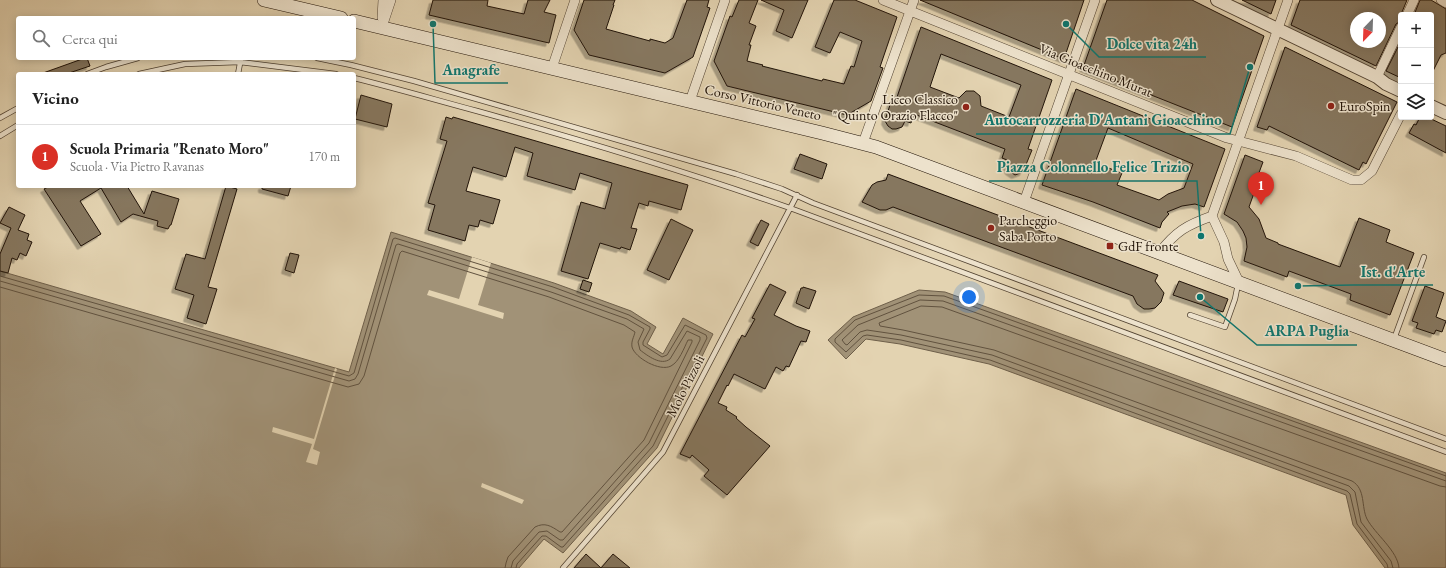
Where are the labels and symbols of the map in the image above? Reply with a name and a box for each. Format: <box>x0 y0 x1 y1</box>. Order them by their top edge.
north arrow <box>1350 12 1386 48</box>
callout: Dolce vita 24h <box>1099 30 1206 57</box>
text: Dolce vita 24h <box>1107 34 1198 53</box>
street label: Via Gioacchino Murat <box>1037 39 1156 101</box>
callout: Anagrafe <box>435 56 508 83</box>
text: Anagrafe <box>441 60 500 79</box>
street label: Corso Vittorio Veneto <box>703 80 823 124</box>
place label: Liceo Classico "Quinto Orazio Flacco" <box>833 90 958 124</box>
place label: EuroSpin <box>1339 97 1391 115</box>
marker: EuroSpin <box>1326 101 1336 111</box>
marker: Liceo Classico "Quinto Orazio Flacco" <box>961 102 971 112</box>
callout: Autocarrozzeria D'Antani Gioacchino <box>976 107 1230 134</box>
text: Autocarrozzeria D'Antani Gioacchino <box>983 110 1222 129</box>
callout: Piazza Colonnello Felice Trizio <box>989 154 1197 181</box>
text: Piazza Colonnello Felice Trizio <box>997 157 1190 176</box>
pin: 1 <box>1248 172 1274 205</box>
place label: Parcheggio Saba Porto <box>999 211 1057 245</box>
marker: Parcheggio Saba Porto <box>986 223 996 233</box>
place label: GdF fronte <box>1118 237 1179 255</box>
marker: GdF fronte <box>1105 241 1115 251</box>
callout: Ist. d'Arte <box>1353 258 1433 285</box>
text: Ist. d'Arte <box>1361 262 1425 281</box>
your location <box>959 287 979 307</box>
callout: ARPA Puglia <box>1257 318 1357 345</box>
text: ARPA Puglia <box>1264 321 1350 340</box>
street label: Molo Pizzoli <box>662 351 709 420</box>

